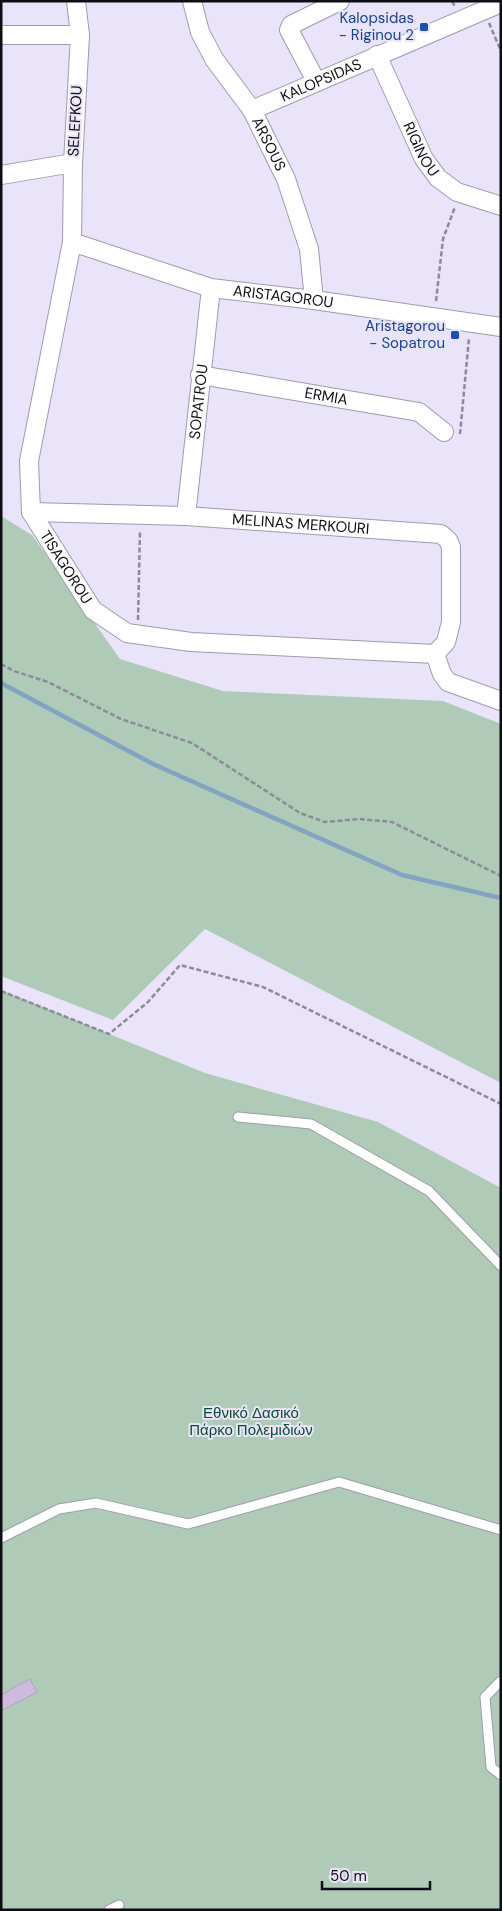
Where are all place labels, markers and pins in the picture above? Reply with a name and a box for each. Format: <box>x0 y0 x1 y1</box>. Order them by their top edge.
place label: Kalopsidas - Riginou 2 <box>339 8 414 45</box>
marker: Kalopsidas - Riginou 2 <box>418 21 430 33</box>
place label: Aristagorou - Sopatrou <box>365 316 445 353</box>
marker: Aristagorou - Sopatrou <box>449 329 461 341</box>

